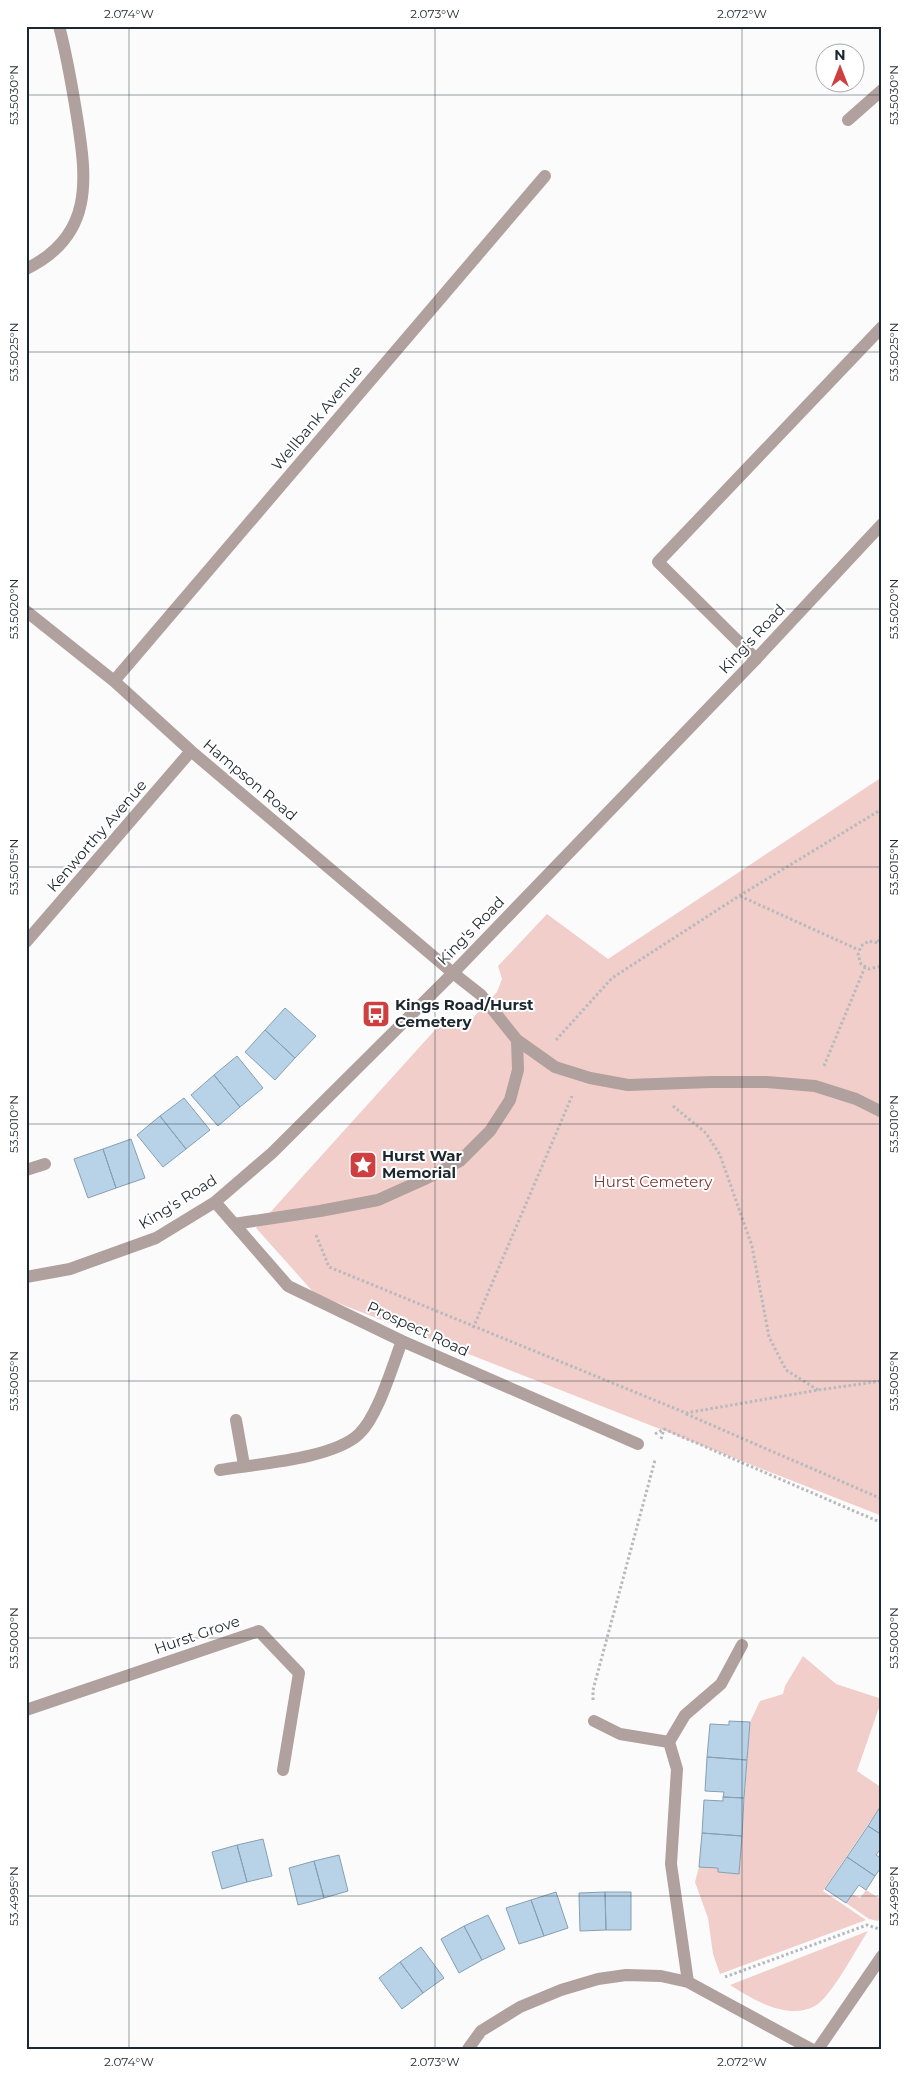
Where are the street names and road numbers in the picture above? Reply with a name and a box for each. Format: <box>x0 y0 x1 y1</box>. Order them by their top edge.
street label: Wellbank Avenue <box>267 361 366 474</box>
street label: King's Road <box>714 600 789 678</box>
street label: Hampson Road <box>199 735 301 825</box>
street label: Kenworthy Avenue <box>43 776 151 896</box>
street label: King's Road <box>433 892 508 969</box>
street label: King's Road <box>135 1170 220 1233</box>
street label: Prospect Road <box>364 1297 472 1360</box>
street label: Hurst Grove <box>152 1611 242 1658</box>

